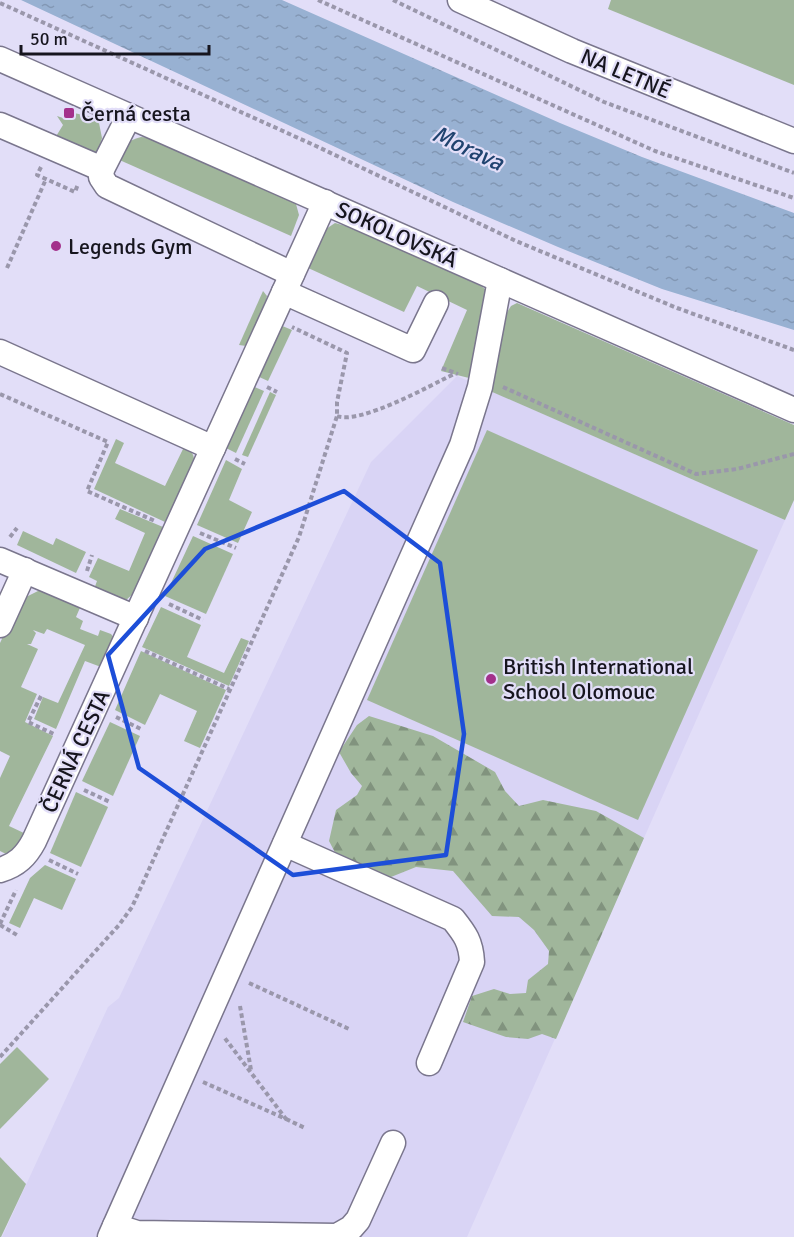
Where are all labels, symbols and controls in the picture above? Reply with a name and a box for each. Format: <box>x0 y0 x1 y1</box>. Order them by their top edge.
scale bar <box>21 18 208 56</box>
text: 50 m <box>30 28 68 50</box>
street label: NA LETNÉ <box>577 42 675 104</box>
place label: Černá cesta <box>81 100 191 127</box>
marker: Černá cesta <box>62 106 76 120</box>
water label: Morava <box>428 118 509 178</box>
street label: SOKOLOVSKÁ <box>332 196 462 274</box>
place label: Legends Gym <box>68 233 193 260</box>
marker: Legends Gym <box>49 239 63 253</box>
place label: British International School Olomouc <box>503 653 693 705</box>
marker: British International School Olomouc <box>484 672 498 686</box>
street label: ČERNÁ CESTA <box>35 685 116 817</box>

